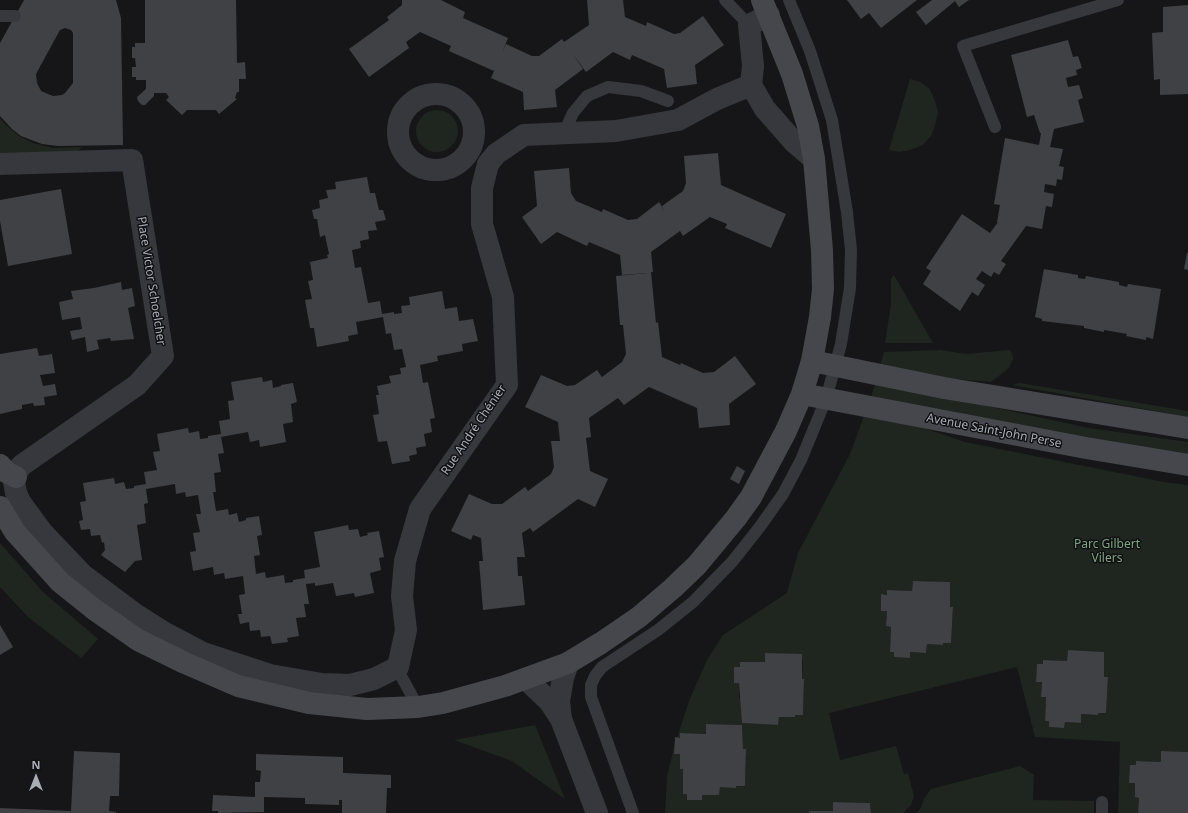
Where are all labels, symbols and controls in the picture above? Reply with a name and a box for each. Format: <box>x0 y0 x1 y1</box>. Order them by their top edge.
street label: Place Victor Schoelcher <box>134 216 168 346</box>
street label: Rue André Chénier <box>438 382 510 478</box>
street label: Avenue Saint-John Perse <box>925 411 1063 451</box>
park label: Parc Gilbert Vilers <box>1074 538 1140 566</box>
north arrow <box>16 757 56 797</box>
text: N <box>32 757 40 772</box>

